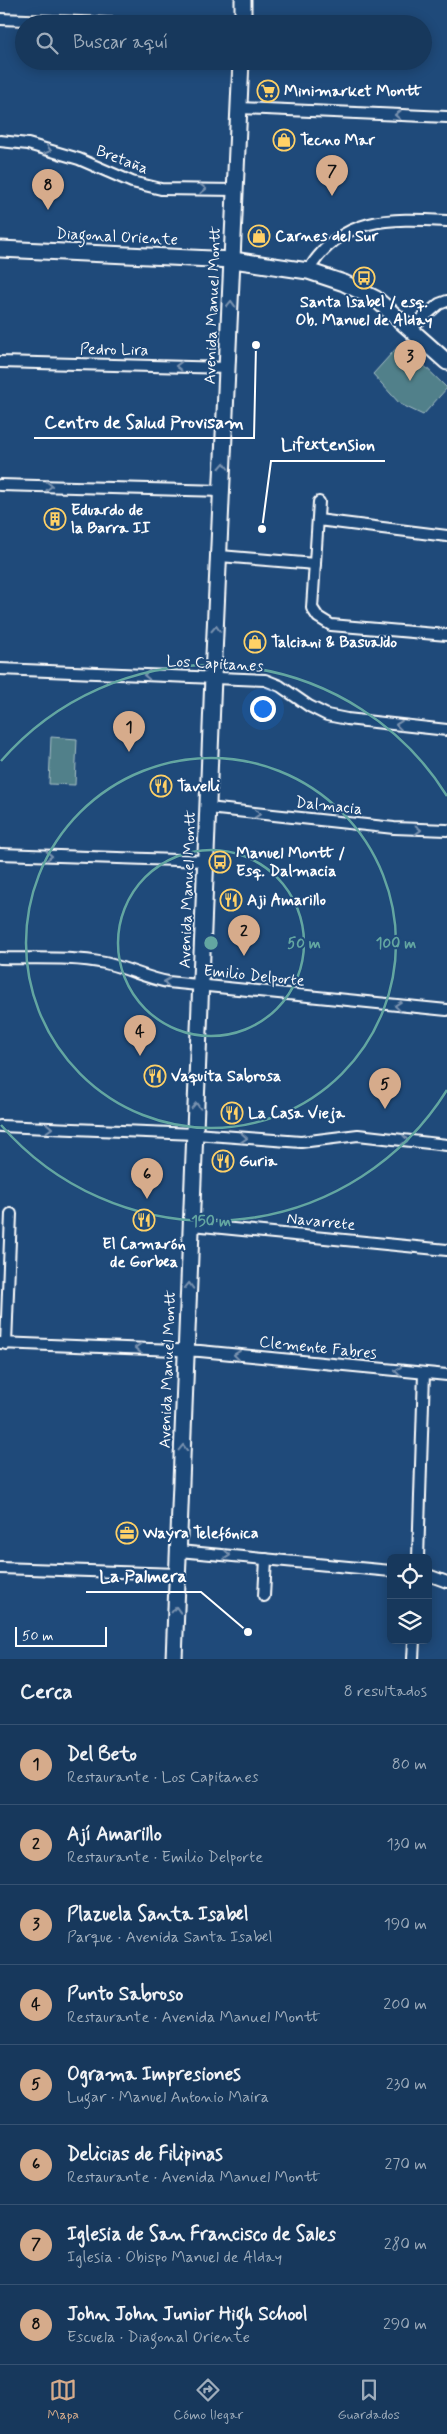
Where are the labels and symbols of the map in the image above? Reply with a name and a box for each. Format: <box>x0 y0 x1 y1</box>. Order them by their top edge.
supermarket icon: Minimarket Montt <box>256 79 280 103</box>
place label: Minimarket Montt <box>284 81 423 102</box>
one-way arrow <box>394 109 402 120</box>
shop icon: Tecno Mar <box>272 128 296 152</box>
place label: Tecno Mar <box>300 130 375 151</box>
street label: Bretaña <box>93 140 151 180</box>
one-way arrow <box>43 144 51 154</box>
pin: 7 <box>316 155 348 196</box>
pin: 8 <box>32 169 64 210</box>
one-way arrow <box>200 184 208 194</box>
street label: Diagonal Oriente <box>55 223 179 252</box>
shop icon: Carnes del Sur <box>247 224 271 248</box>
street label: Avenida Manuel Montt <box>200 225 226 385</box>
place label: Carnes del Sur <box>275 226 379 247</box>
bus stop icon: Santa Isabel / esq. Ob. Manuel de Alday <box>352 266 376 290</box>
place label: Santa Isabel / esq. Ob. Manuel de Alday <box>296 292 432 331</box>
one-way arrow <box>226 300 236 308</box>
street label: Pedro Lira <box>80 339 149 361</box>
pin: 3 <box>394 340 426 381</box>
one-way arrow <box>175 361 183 372</box>
callout: Centro de Salud Provisam <box>34 405 254 438</box>
text: Centro de Salud Provisam <box>44 411 244 435</box>
callout: Lifextension <box>271 428 385 461</box>
text: Lifextension <box>281 433 375 457</box>
one-way arrow <box>218 462 229 470</box>
one-way arrow <box>45 481 53 491</box>
place label: Eduardo de la Barra II <box>71 500 151 539</box>
building icon: Eduardo de la Barra II <box>43 507 67 531</box>
one-way arrow <box>210 625 221 633</box>
shop icon: Talciani & Basualdo <box>243 630 267 654</box>
place label: Talciani & Basualdo <box>271 632 397 653</box>
street label: Los Capitanes <box>166 651 264 677</box>
one-way arrow <box>143 670 151 680</box>
your location <box>250 696 276 722</box>
pin: 1 <box>113 711 145 752</box>
one-way arrow <box>394 720 402 731</box>
restaurant icon: Tavelli <box>149 774 173 798</box>
place label: Tavelli <box>177 776 220 797</box>
street label: Dalmacia <box>294 792 364 820</box>
one-way arrow <box>253 808 261 819</box>
street label: Avenida Manuel Montt <box>175 809 201 969</box>
one-way arrow <box>415 824 423 835</box>
place label: Manuel Montt / Esq. Dalmacia <box>236 843 345 882</box>
one-way arrow <box>45 850 53 861</box>
bus stop icon: Manuel Montt / Esq. Dalmacia <box>208 850 232 874</box>
restaurant icon: Aji Amarillo <box>219 888 243 912</box>
place label: Aji Amarillo <box>247 890 326 911</box>
pin: 2 <box>228 915 260 956</box>
centre of rings <box>202 934 220 952</box>
text: 50 m <box>287 934 321 954</box>
text: 100 m <box>376 934 416 954</box>
street label: Emilio Delporte <box>202 960 306 992</box>
one-way arrow <box>163 977 172 987</box>
one-way arrow <box>394 1000 402 1011</box>
pin: 4 <box>124 1015 156 1056</box>
restaurant icon: Vaquita Sabrosa <box>143 1064 167 1088</box>
place label: Vaquita Sabrosa <box>171 1066 281 1087</box>
pin: 5 <box>369 1068 401 1109</box>
one-way arrow <box>191 1101 202 1109</box>
restaurant icon: La Casa Vieja <box>220 1101 244 1125</box>
place label: La Casa Vieja <box>248 1103 345 1124</box>
one-way arrow <box>45 1122 53 1133</box>
one-way arrow <box>240 1132 248 1143</box>
one-way arrow <box>402 1134 410 1145</box>
restaurant icon: Guria <box>211 1149 235 1173</box>
place label: Guria <box>239 1151 278 1172</box>
pin: 6 <box>131 1158 163 1199</box>
restaurant icon: El Camarón de Gorbea <box>132 1208 156 1232</box>
street label: Navarrete <box>286 1208 356 1236</box>
text: 150 m <box>191 1212 231 1232</box>
place label: El Camarón de Gorbea <box>102 1234 186 1273</box>
one-way arrow <box>184 1281 195 1289</box>
street label: Avenida Manuel Montt <box>155 1289 181 1449</box>
street label: Clemente Fabres <box>258 1331 378 1365</box>
one-way arrow <box>134 1343 142 1353</box>
one-way arrow <box>232 1350 240 1361</box>
one-way arrow <box>394 1365 402 1376</box>
one-way arrow <box>177 1444 188 1452</box>
office icon: Wayra Telefónica <box>115 1521 139 1545</box>
place label: Wayra Telefónica <box>142 1523 259 1544</box>
one-way arrow <box>223 1549 231 1560</box>
callout: La Palmera <box>86 1559 201 1592</box>
text: La Palmera <box>99 1565 187 1589</box>
one-way arrow <box>171 1606 182 1614</box>
scale bar <box>15 1624 108 1647</box>

